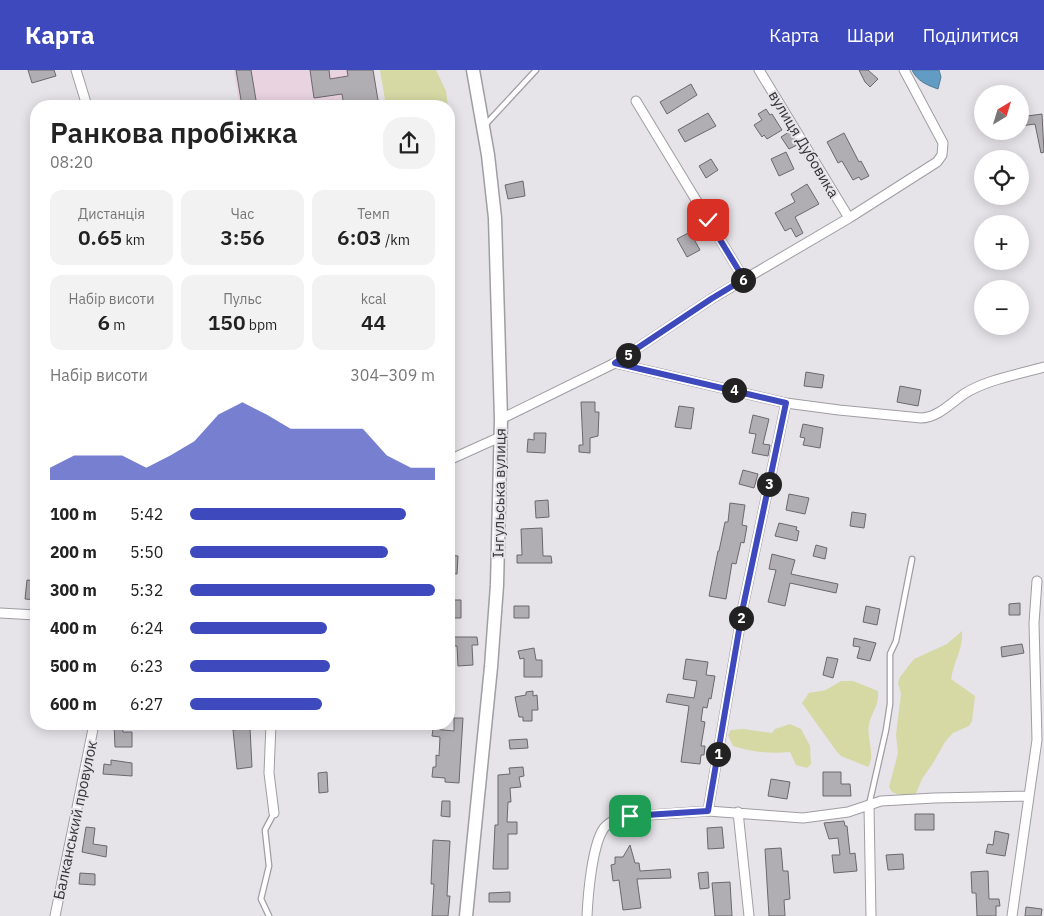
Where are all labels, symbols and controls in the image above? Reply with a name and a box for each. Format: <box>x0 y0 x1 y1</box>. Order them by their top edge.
text: Карта <box>25 19 95 51</box>
text: Карта <box>769 24 819 47</box>
text: Шари <box>847 24 895 47</box>
text: Поділитися <box>923 24 1019 47</box>
north arrow <box>974 85 1029 140</box>
map controls <box>974 85 1029 335</box>
street label: вулиця Дубовика <box>764 87 844 201</box>
text: Ранкова пробіжка <box>50 114 298 151</box>
button: share <box>383 117 435 169</box>
button: locate <box>974 150 1029 205</box>
text: 08:20 <box>50 152 93 172</box>
pin <box>687 199 729 241</box>
text: Дистанція <box>78 205 145 223</box>
text: Час <box>231 205 254 223</box>
text: Темп <box>357 205 390 223</box>
icon: check <box>694 206 722 234</box>
button: + <box>974 215 1029 270</box>
text: 0.65 <box>78 223 122 251</box>
text: 3:56 <box>220 223 265 251</box>
text: 6:03 <box>337 223 382 251</box>
text: km <box>122 231 145 249</box>
text: /km <box>382 231 410 249</box>
pin: 6 <box>730 268 756 292</box>
text: 6 <box>739 271 748 289</box>
button: − <box>974 280 1029 335</box>
text: Набір висоти <box>69 290 154 308</box>
text: Пульс <box>223 290 262 308</box>
text: kcal <box>361 290 386 308</box>
text: 6 <box>97 308 110 336</box>
text: 150 <box>208 308 246 336</box>
text: 44 <box>361 308 386 336</box>
text: m <box>110 316 126 334</box>
text: bpm <box>246 316 277 334</box>
pin: 5 <box>616 342 640 368</box>
text: 5 <box>624 346 633 364</box>
text: Набір висоти <box>50 365 148 385</box>
text: 304–309 m <box>350 365 435 385</box>
pin: 4 <box>722 378 746 402</box>
text: 4 <box>730 381 739 399</box>
street label: Інгульська вулиця <box>488 428 510 558</box>
pin: 3 <box>756 472 782 496</box>
text: 3 <box>765 475 774 493</box>
text: 100 m <box>50 504 97 524</box>
text: 5:42 <box>130 504 163 524</box>
text: 200 m <box>50 542 97 562</box>
text: 5:50 <box>130 542 163 562</box>
text: 300 m <box>50 580 97 600</box>
text: 5:32 <box>130 580 163 600</box>
pin: 2 <box>728 606 754 630</box>
text: 2 <box>737 609 746 627</box>
text: 400 m <box>50 618 97 638</box>
text: 6:24 <box>130 618 163 638</box>
text: 500 m <box>50 656 97 676</box>
text: 6:23 <box>130 656 163 676</box>
text: 600 m <box>50 694 97 714</box>
text: 6:27 <box>130 694 163 714</box>
street label: Балканський провулок <box>49 739 101 901</box>
pin: 1 <box>706 742 730 766</box>
text: 1 <box>714 745 723 763</box>
pin <box>609 795 651 837</box>
icon: arrive <box>616 802 644 830</box>

